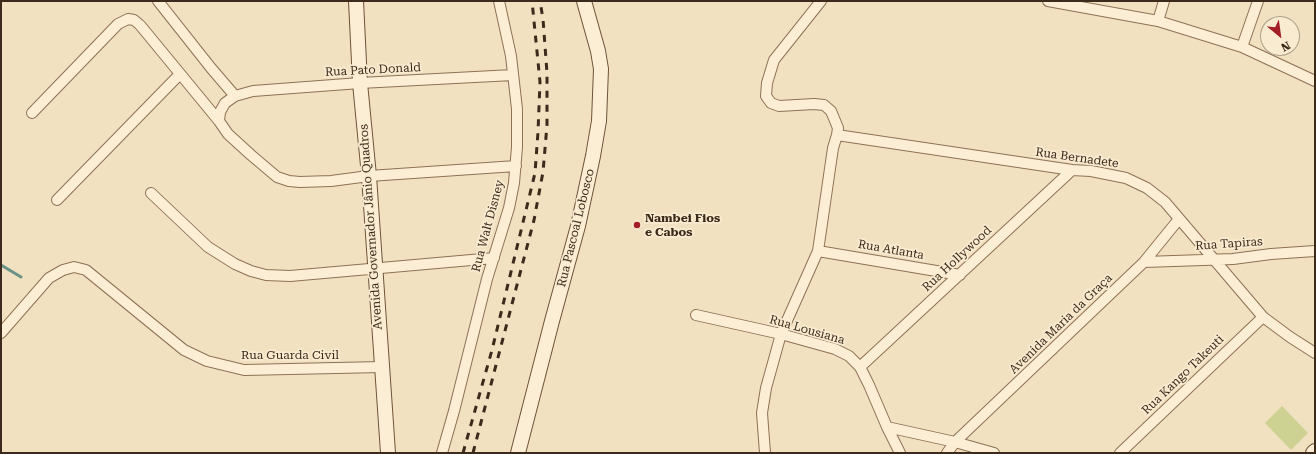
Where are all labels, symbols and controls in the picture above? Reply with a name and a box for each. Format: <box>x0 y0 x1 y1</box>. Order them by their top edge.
north arrow <box>1260 16 1300 56</box>
text: N <box>1279 38 1292 54</box>
street label: Rua Pato Donald <box>325 60 421 80</box>
street label: Avenida Governador Jânio Quadros <box>357 124 385 330</box>
street label: Rua Bernadete <box>1034 145 1120 171</box>
street label: Rua Pascoal Lobosco <box>554 167 598 289</box>
street label: Rua Walt Disney <box>469 178 507 274</box>
place label: Nambei Fios e Cabos <box>645 211 720 239</box>
marker: Nambei Fios e Cabos <box>632 220 642 230</box>
street label: Rua Hollywood <box>919 223 995 295</box>
street label: Rua Tapiras <box>1195 234 1263 254</box>
street label: Rua Atlanta <box>857 237 925 263</box>
street label: Avenida Maria da Graça <box>1007 271 1115 377</box>
street label: Rua Lousiana <box>768 312 846 348</box>
street label: Rua Kango Takeuti <box>1139 332 1227 418</box>
street label: Rua Guarda Civil <box>241 348 339 362</box>

